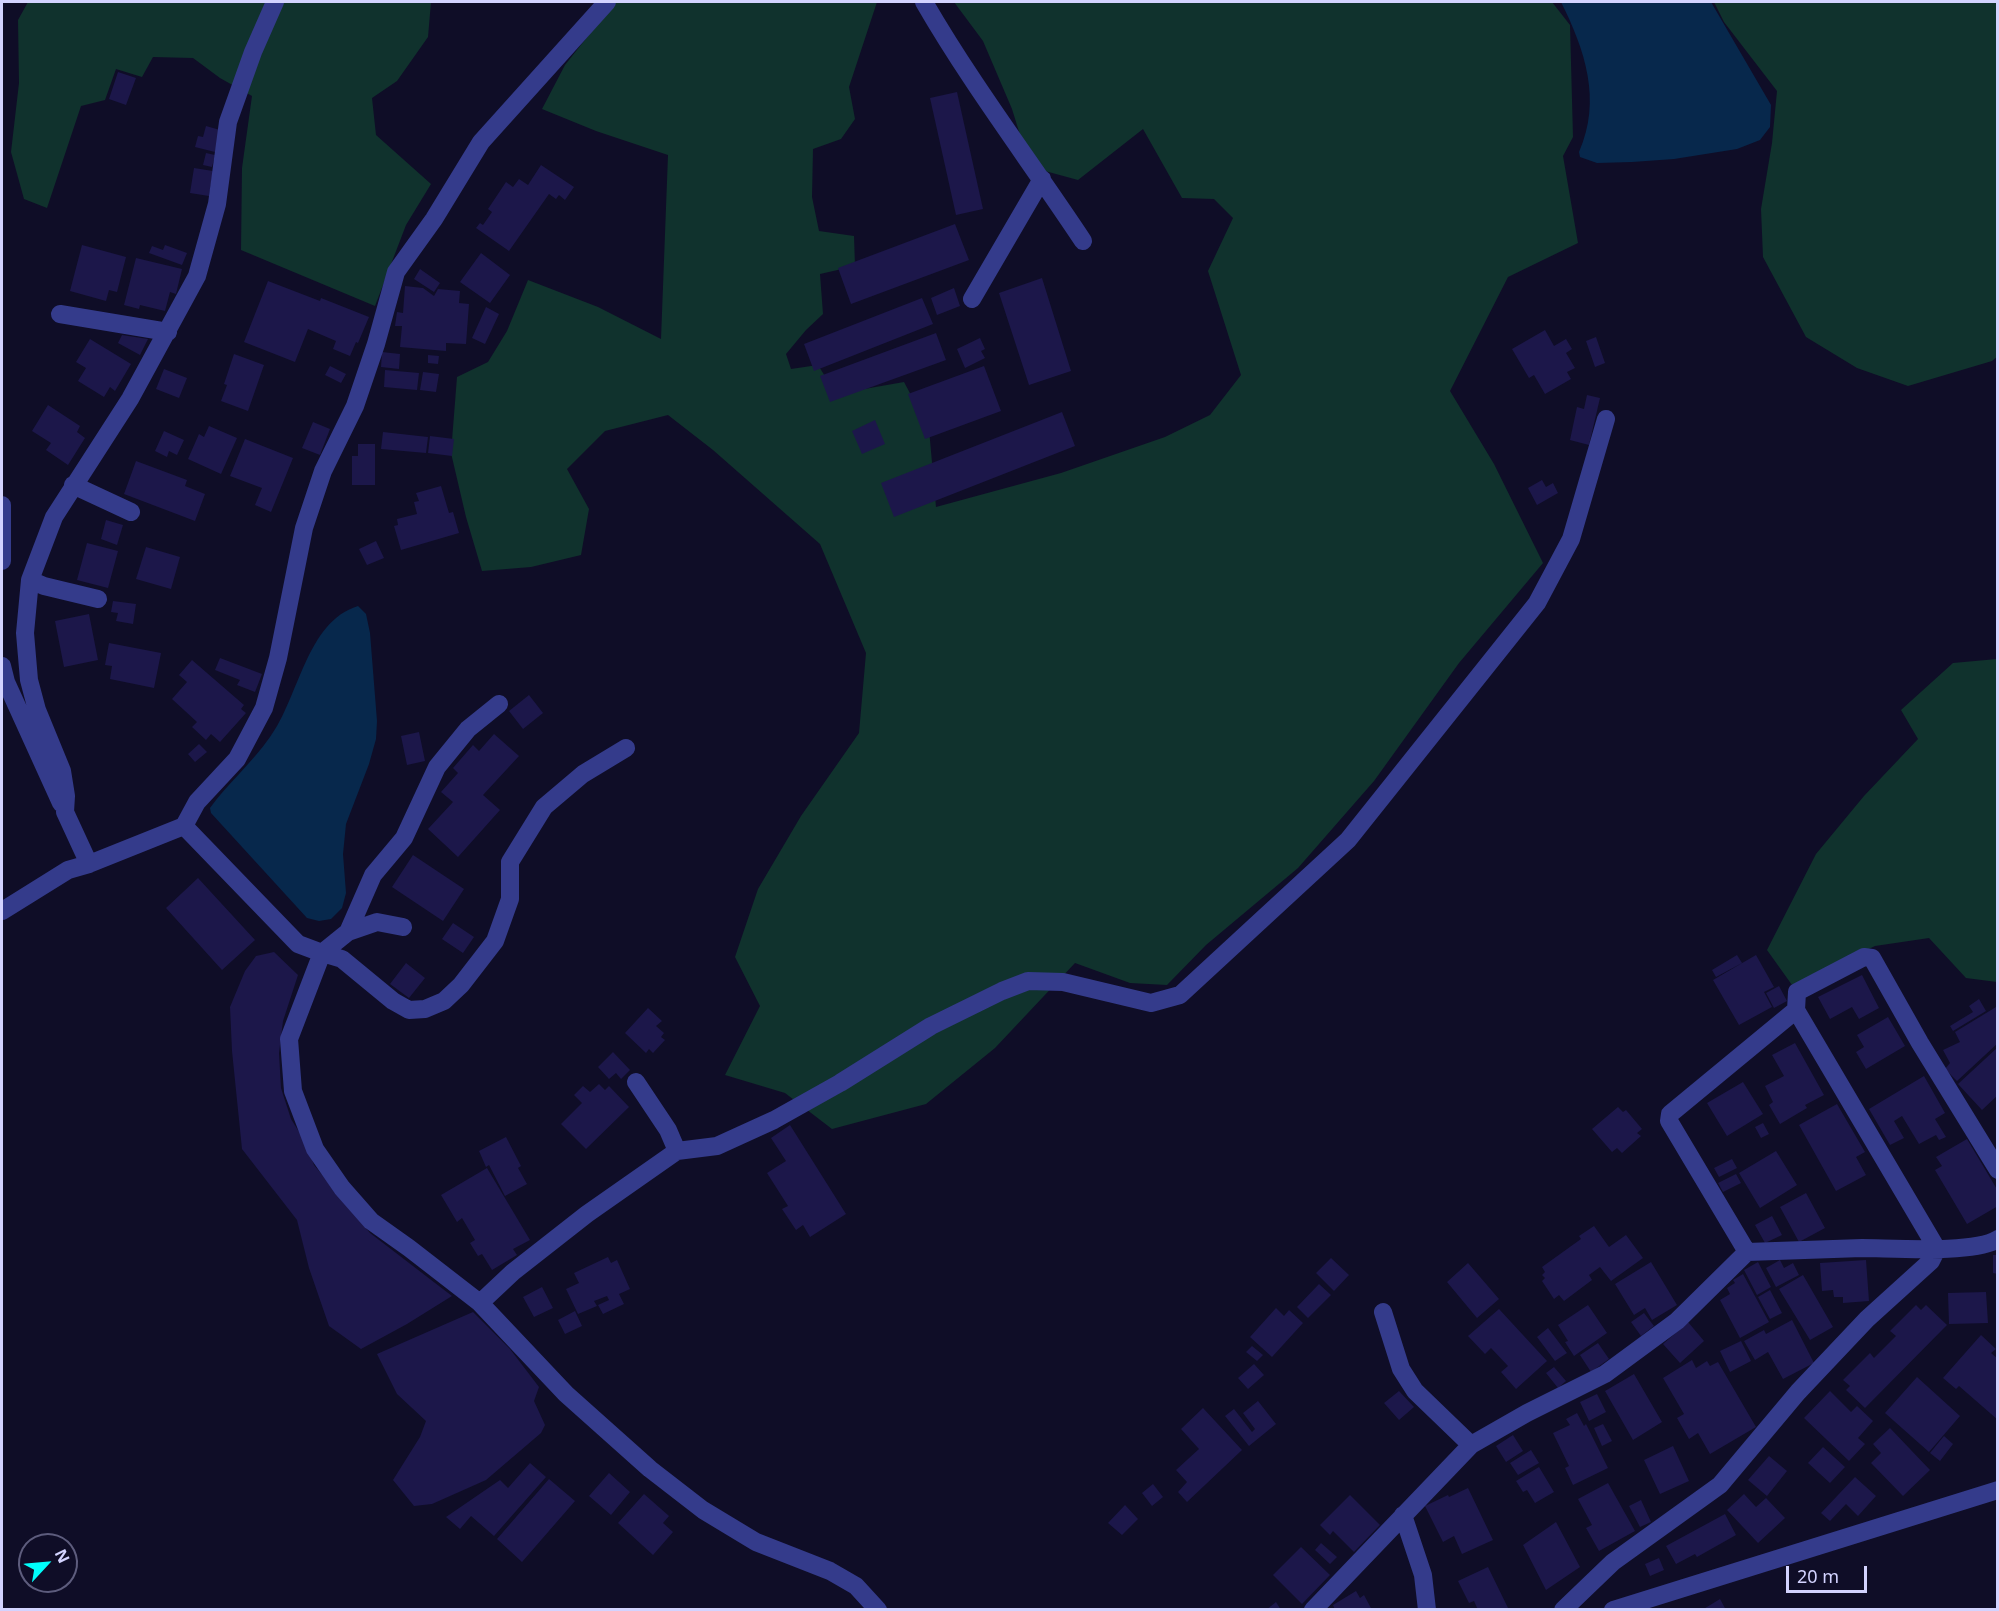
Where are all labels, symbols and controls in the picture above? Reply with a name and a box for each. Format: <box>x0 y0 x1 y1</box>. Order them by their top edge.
north arrow <box>18 1533 78 1593</box>
text: N <box>50 1545 75 1567</box>
scale bar <box>1789 1554 1870 1592</box>
text: 20 m <box>1797 1564 1839 1588</box>

